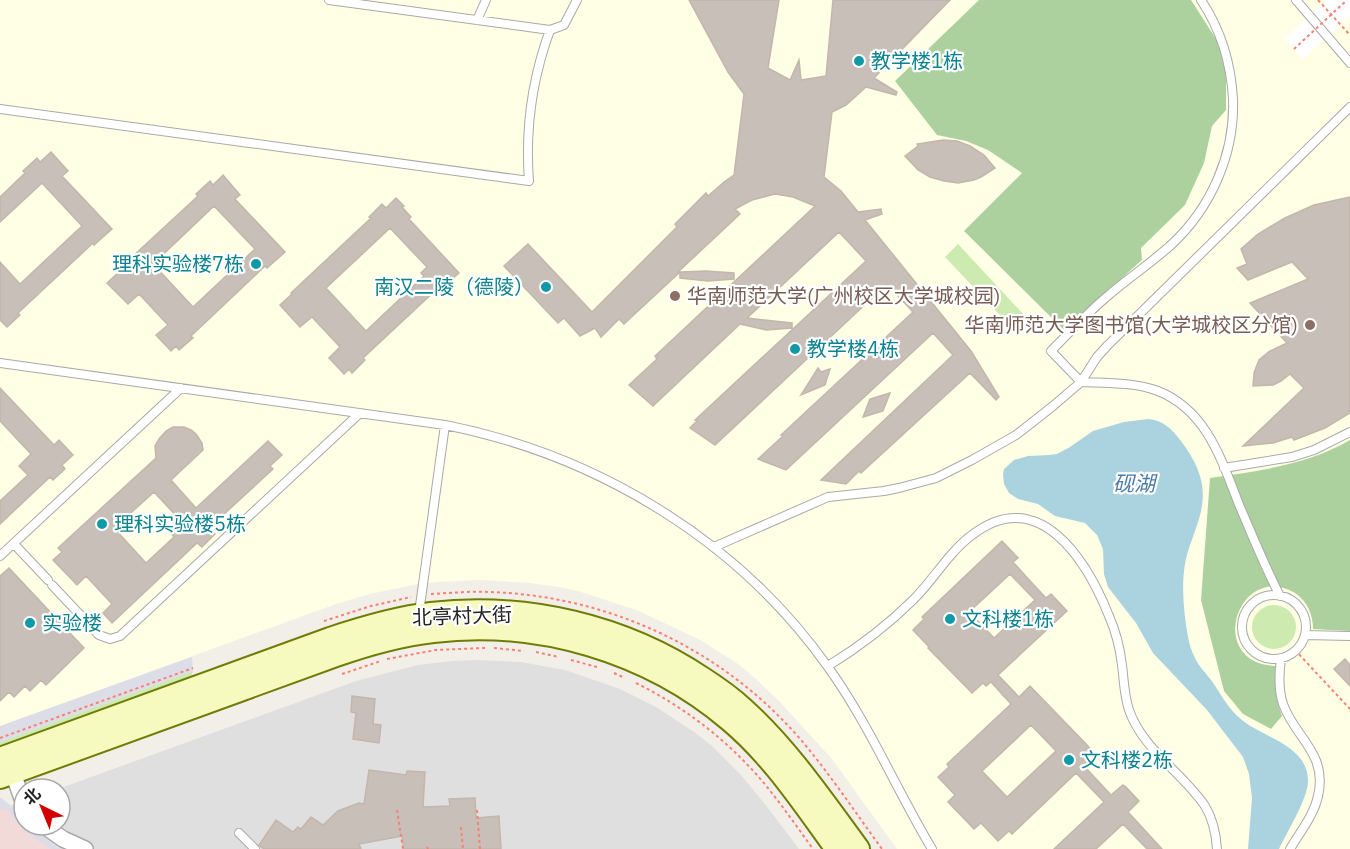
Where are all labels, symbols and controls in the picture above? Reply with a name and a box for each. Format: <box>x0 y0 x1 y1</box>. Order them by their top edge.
place label: 教学楼1栋 <box>871 47 963 74</box>
marker: 教学楼1栋 <box>852 54 866 68</box>
place label: 理科实验楼7栋 <box>112 250 244 277</box>
marker: 理科实验楼7栋 <box>249 257 263 271</box>
place label: 南汉二陵（德陵） <box>374 273 534 300</box>
marker: 南汉二陵（德陵） <box>539 280 553 294</box>
place label: 华南师范大学(广州校区大学城校园) <box>687 282 1000 309</box>
marker: 华南师范大学(广州校区大学城校园) <box>668 289 682 303</box>
place label: 华南师范大学图书馆(大学城校区分馆) <box>965 311 1298 338</box>
marker: 华南师范大学图书馆(大学城校区分馆) <box>1303 318 1317 332</box>
place label: 教学楼4栋 <box>807 335 899 362</box>
marker: 教学楼4栋 <box>788 342 802 356</box>
water label: 砚湖 <box>1113 469 1158 497</box>
place label: 理科实验楼5栋 <box>114 510 246 537</box>
marker: 理科实验楼5栋 <box>95 517 109 531</box>
street label: 北亭村大街 <box>412 600 512 631</box>
place label: 文科楼1栋 <box>962 605 1054 632</box>
place label: 实验楼 <box>42 609 102 636</box>
marker: 文科楼1栋 <box>943 612 957 626</box>
marker: 实验楼 <box>23 616 37 630</box>
place label: 文科楼2栋 <box>1081 746 1173 773</box>
marker: 文科楼2栋 <box>1062 753 1076 767</box>
north arrow <box>12 777 72 837</box>
text: 北 <box>19 783 44 809</box>

